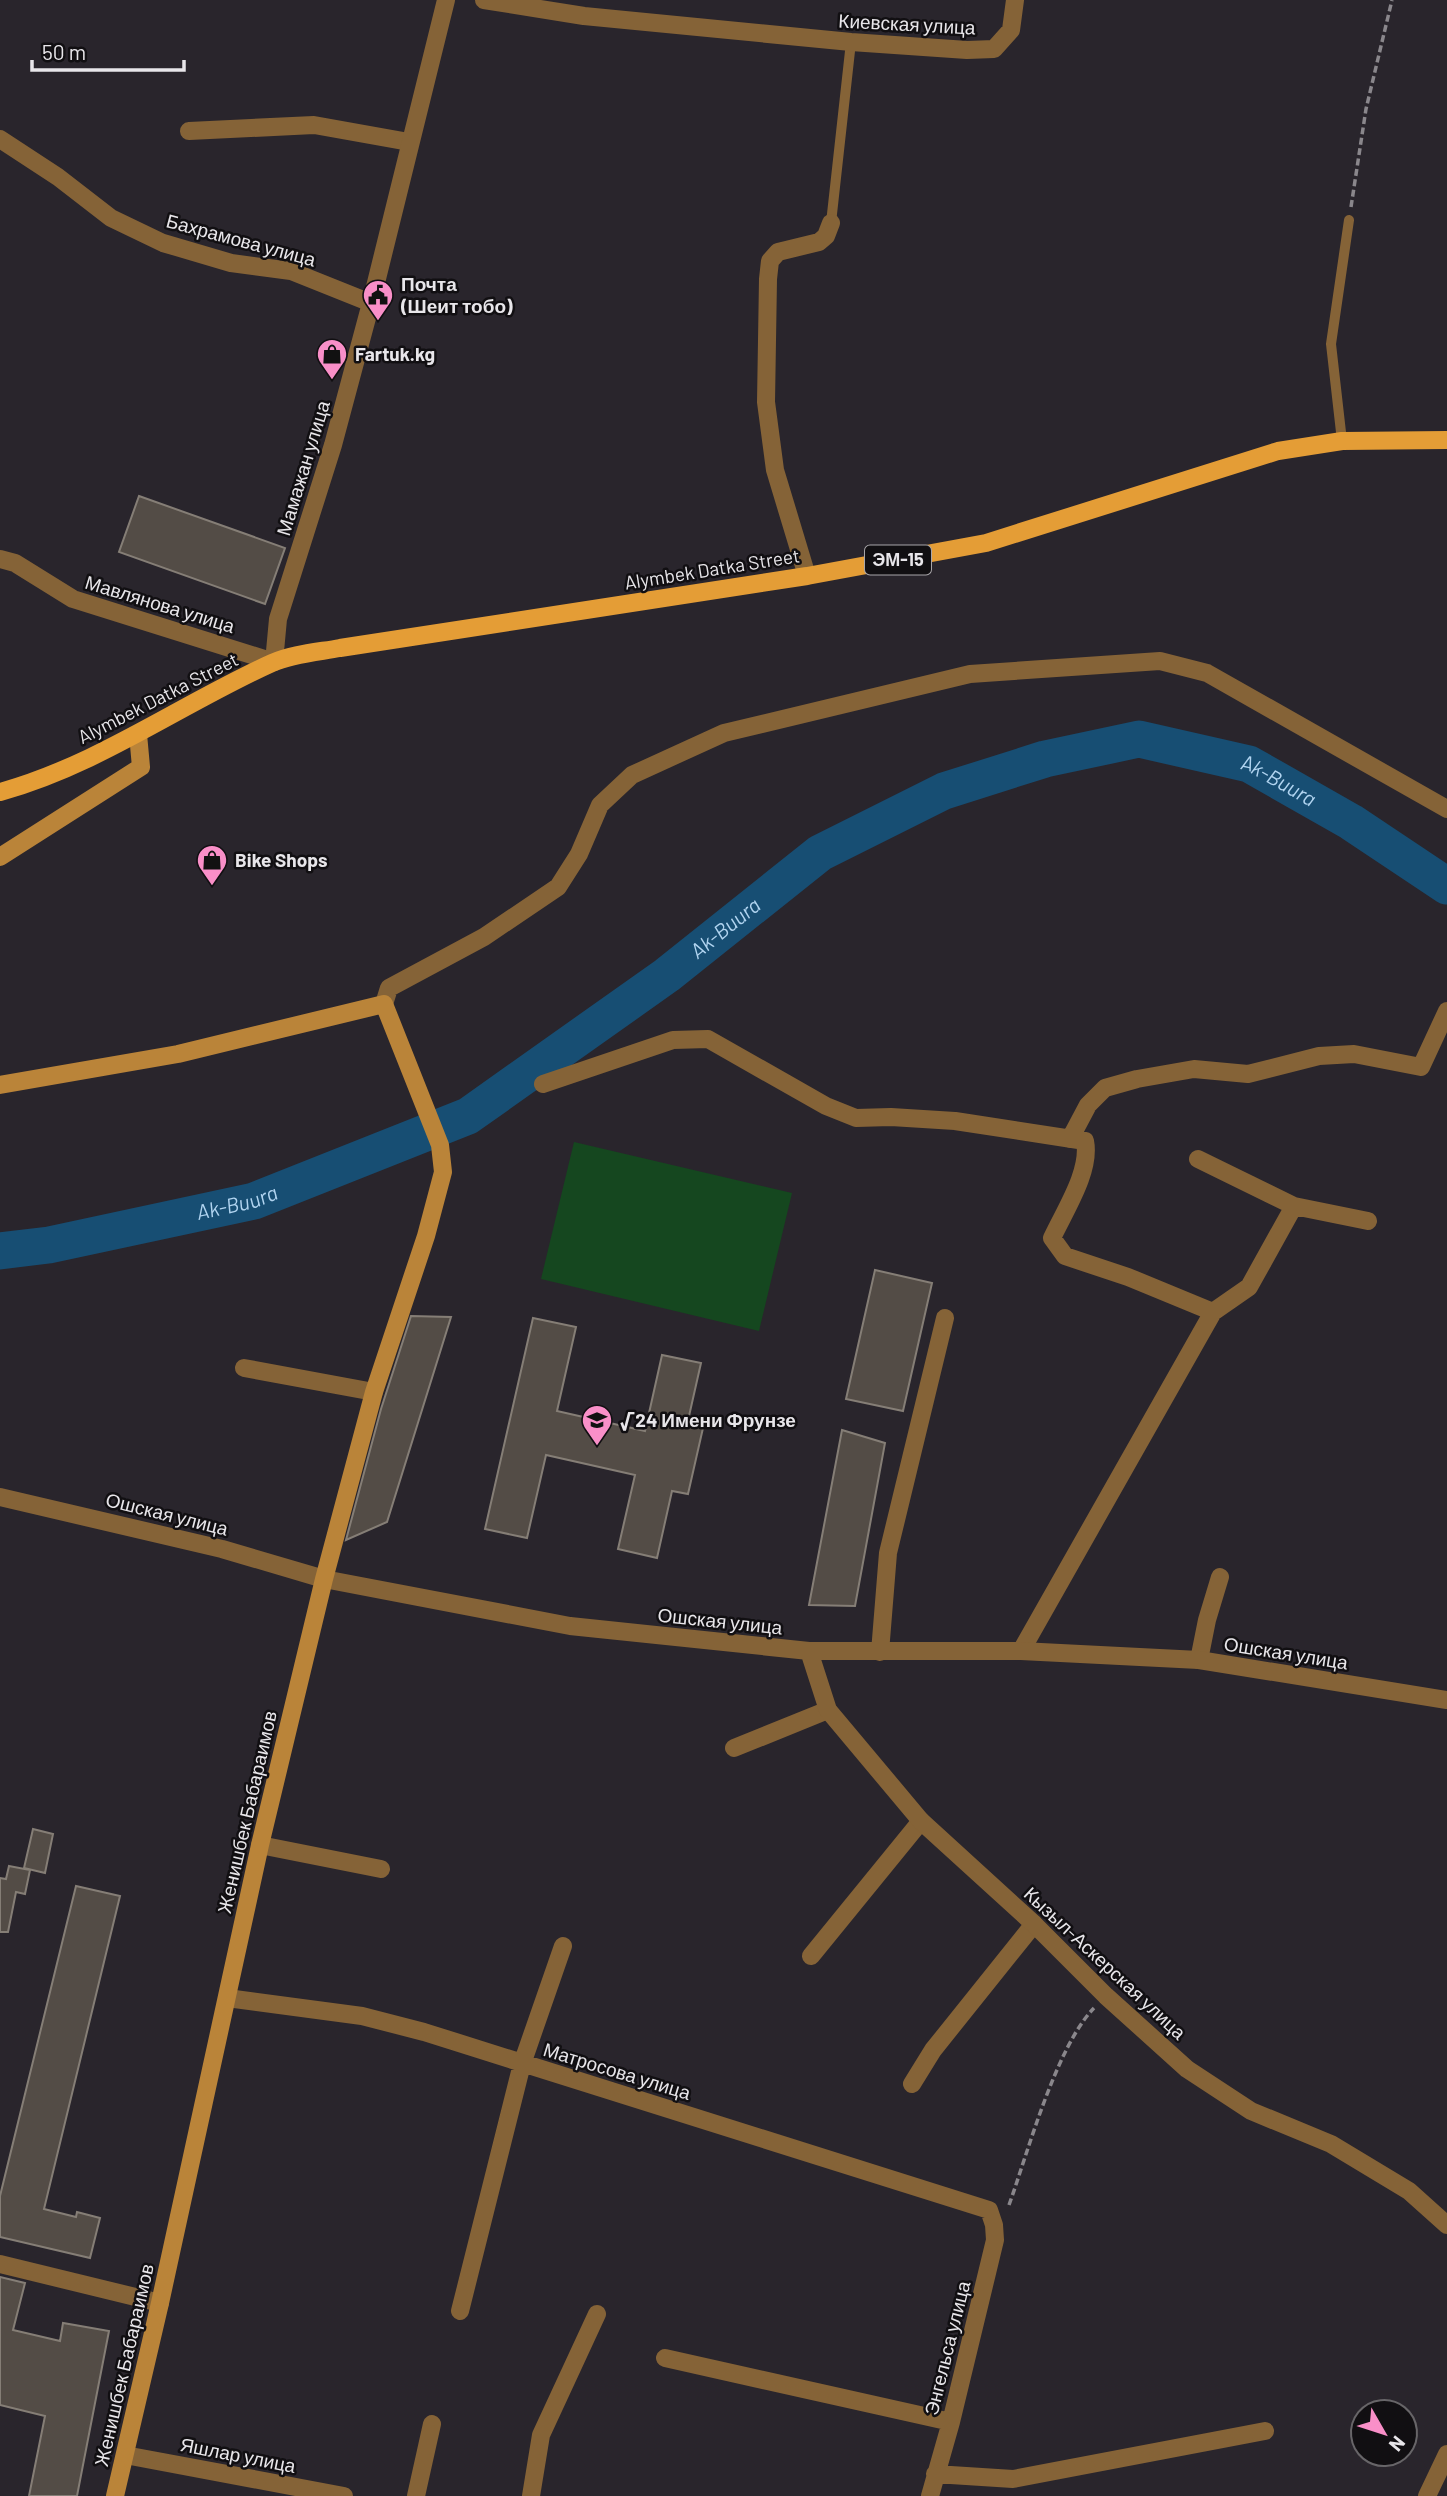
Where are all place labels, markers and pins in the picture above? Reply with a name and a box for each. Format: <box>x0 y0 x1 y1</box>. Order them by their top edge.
place label: Почта (Шеит тобо) <box>400 272 513 317</box>
public building icon: Почта (Шеит тобо) <box>361 278 395 322</box>
shop icon: Fartuk.kg <box>315 337 349 381</box>
place label: Fartuk.kg <box>355 342 435 365</box>
shop icon: Bike Shops <box>195 843 229 887</box>
place label: Bike Shops <box>235 848 328 871</box>
school or university icon: √24 Имени Фрунзе <box>580 1403 614 1447</box>
place label: √24 Имени Фрунзе <box>620 1408 796 1431</box>

